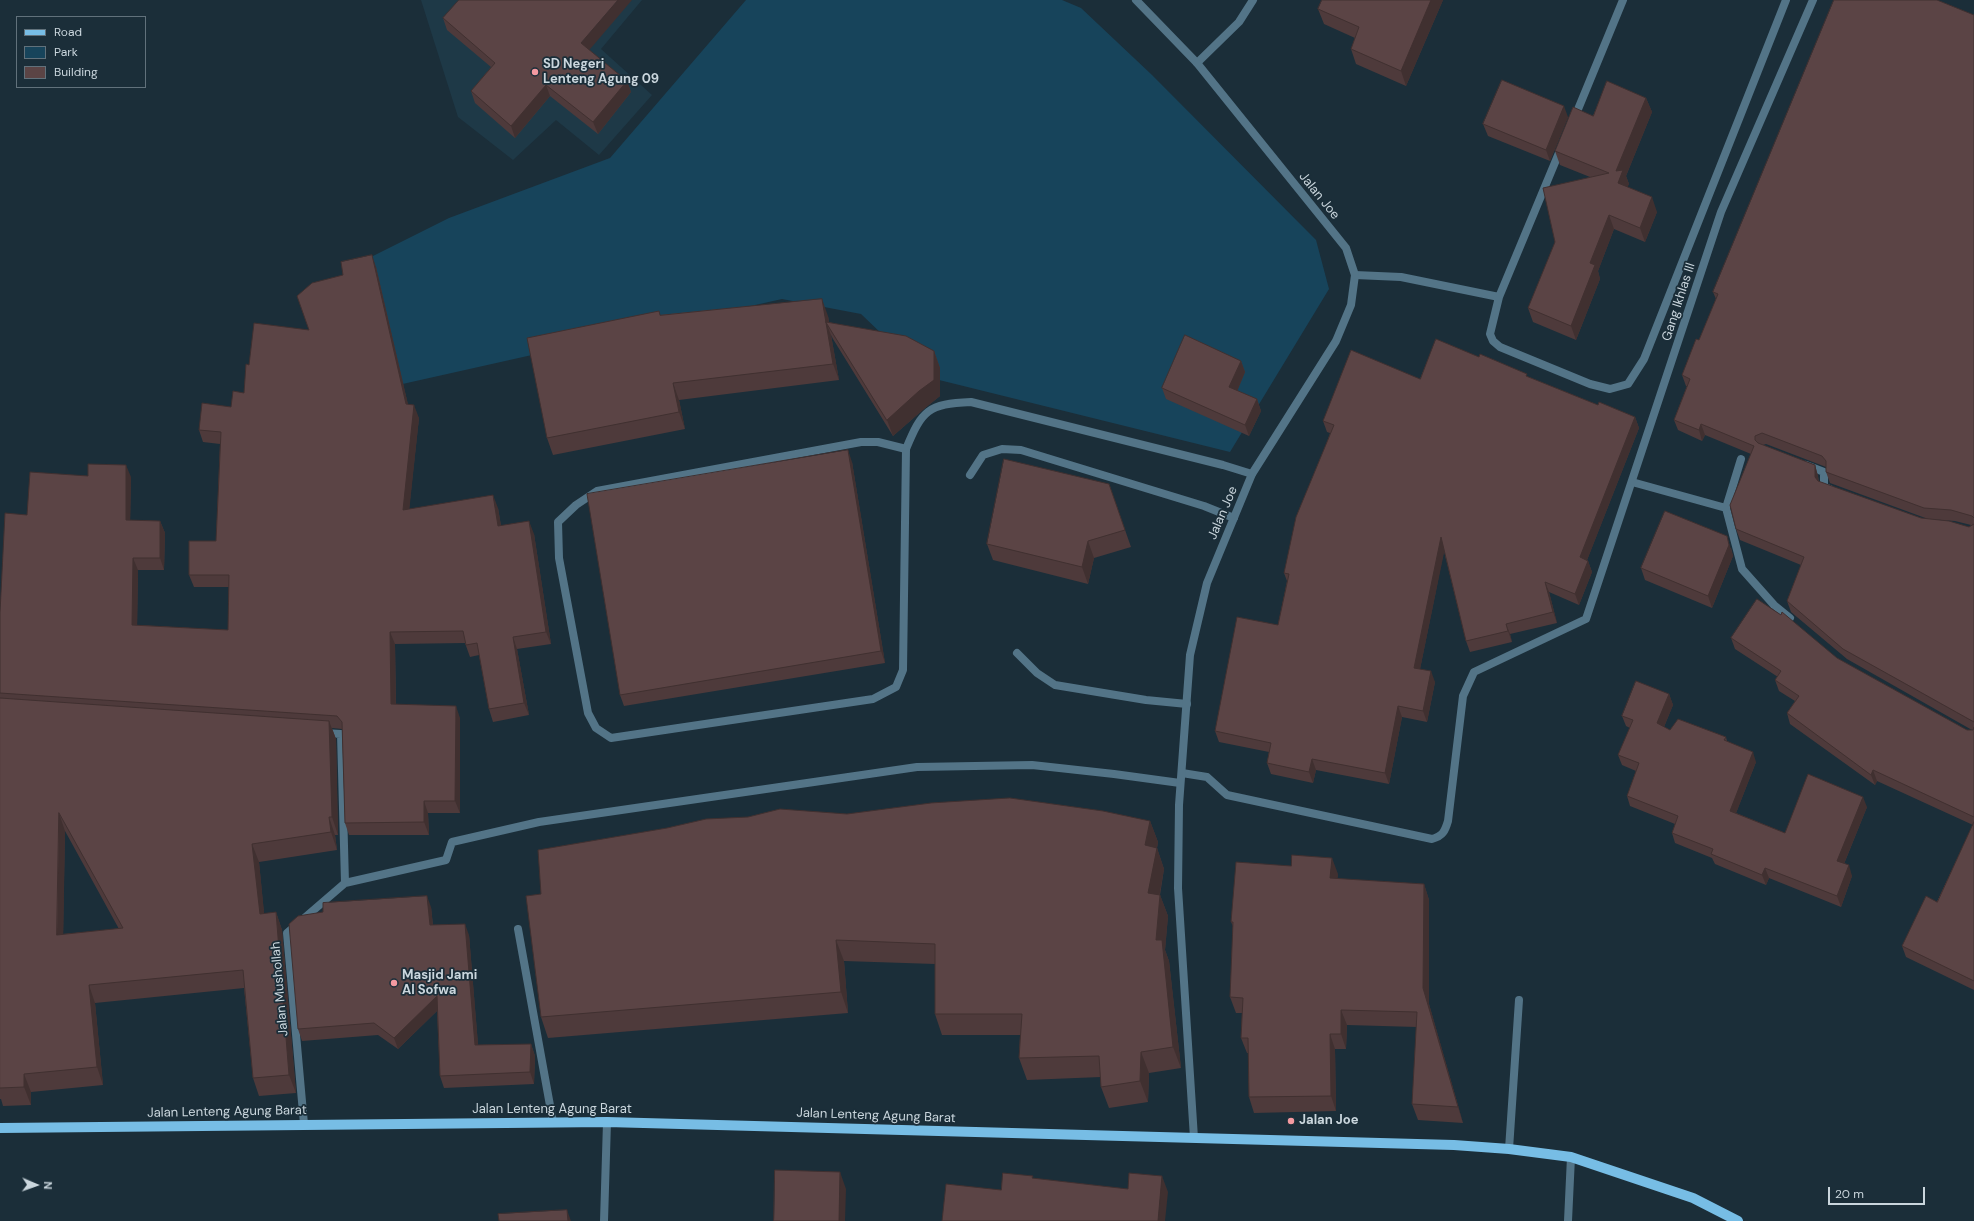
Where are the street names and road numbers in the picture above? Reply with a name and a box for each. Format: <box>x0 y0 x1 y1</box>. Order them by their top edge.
street label: Jalan Joe <box>1295 169 1343 223</box>
street label: Gang Ikhlas III <box>1659 261 1699 343</box>
street label: Jalan Joe <box>1205 484 1241 542</box>
street label: Jalan Mushollah <box>268 941 292 1037</box>
street label: Jalan Lenteng Agung Barat <box>472 1102 632 1118</box>
street label: Jalan Lenteng Agung Barat <box>147 1103 307 1121</box>
street label: Jalan Lenteng Agung Barat <box>796 1105 956 1127</box>

